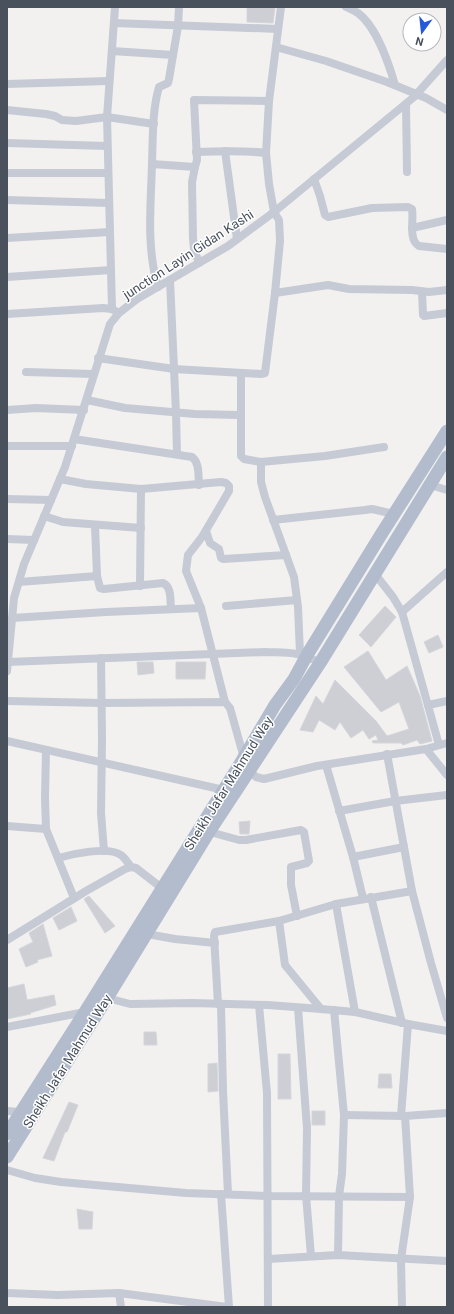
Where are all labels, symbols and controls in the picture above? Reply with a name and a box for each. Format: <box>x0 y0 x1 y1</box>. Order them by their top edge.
north arrow <box>402 12 442 52</box>
text: N <box>414 34 425 48</box>
street label: junction Layin Gidan Kashi <box>119 207 256 303</box>
street label: Sheikh Jafar Mahmud Way <box>181 714 276 853</box>
street label: Sheikh Jafar Mahmud Way <box>20 992 115 1131</box>

